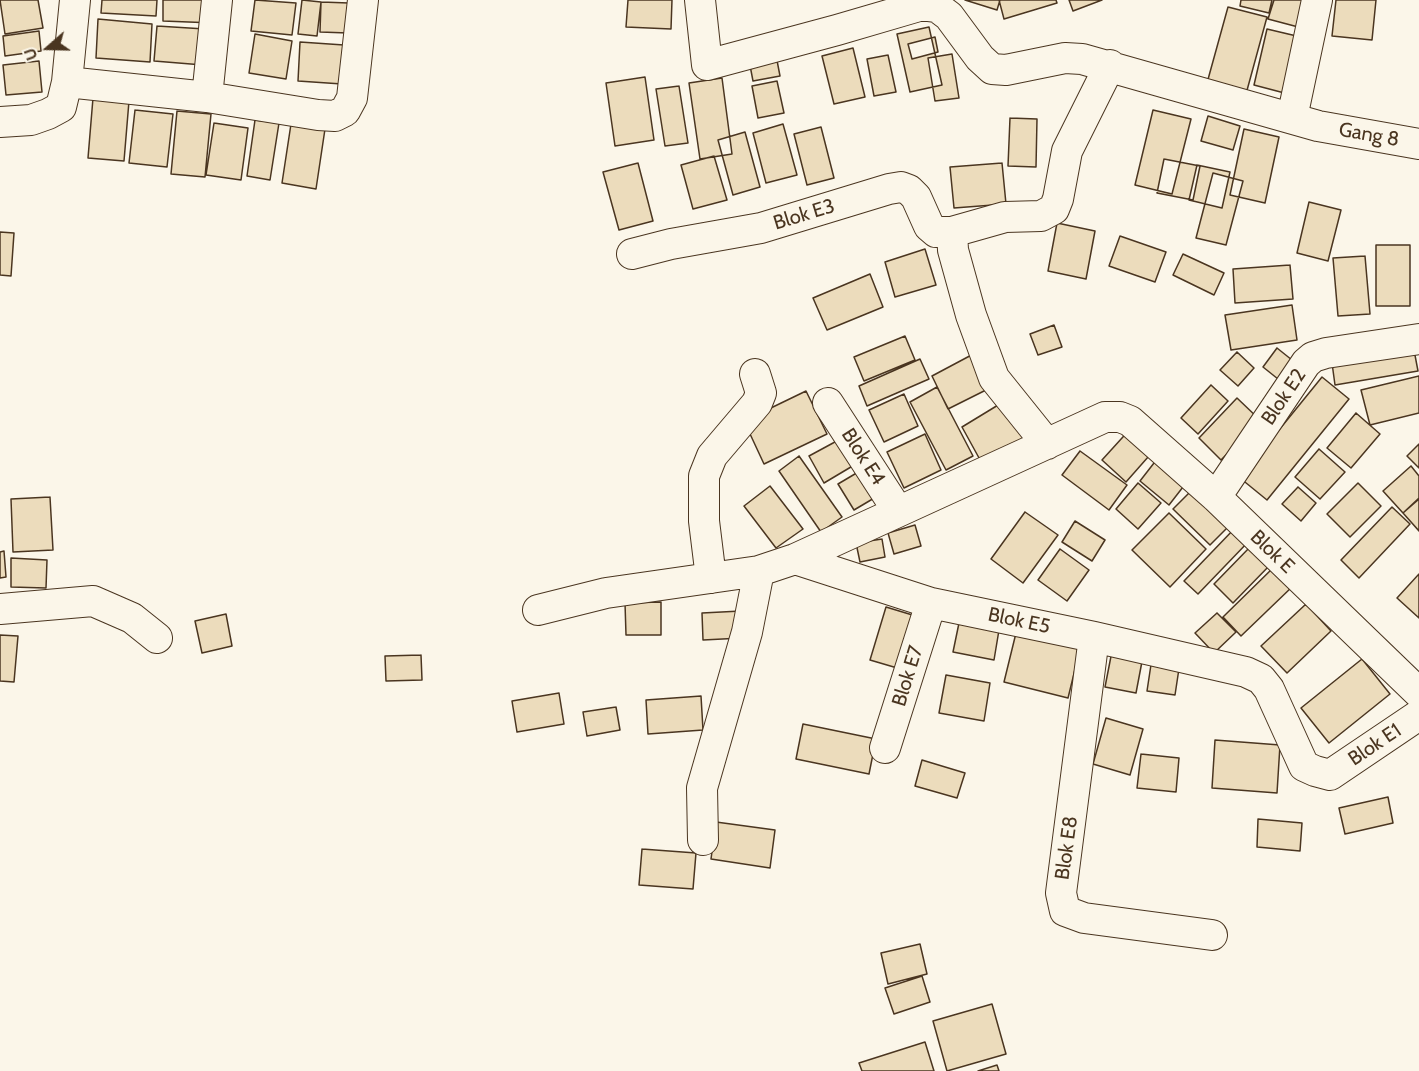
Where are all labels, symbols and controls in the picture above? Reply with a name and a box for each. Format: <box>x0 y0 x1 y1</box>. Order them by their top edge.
north arrow <box>18 18 78 78</box>
text: U <box>20 46 42 63</box>
street label: Gang 8 <box>1337 118 1401 152</box>
street label: Blok E3 <box>770 194 838 236</box>
street label: Blok E2 <box>1257 364 1311 430</box>
street label: Blok E4 <box>836 424 890 490</box>
street label: Blok E <box>1245 525 1299 579</box>
street label: Blok E5 <box>986 603 1052 639</box>
street label: Blok E7 <box>887 643 929 709</box>
street label: Blok E1 <box>1344 719 1406 771</box>
street label: Blok E8 <box>1051 815 1083 881</box>

